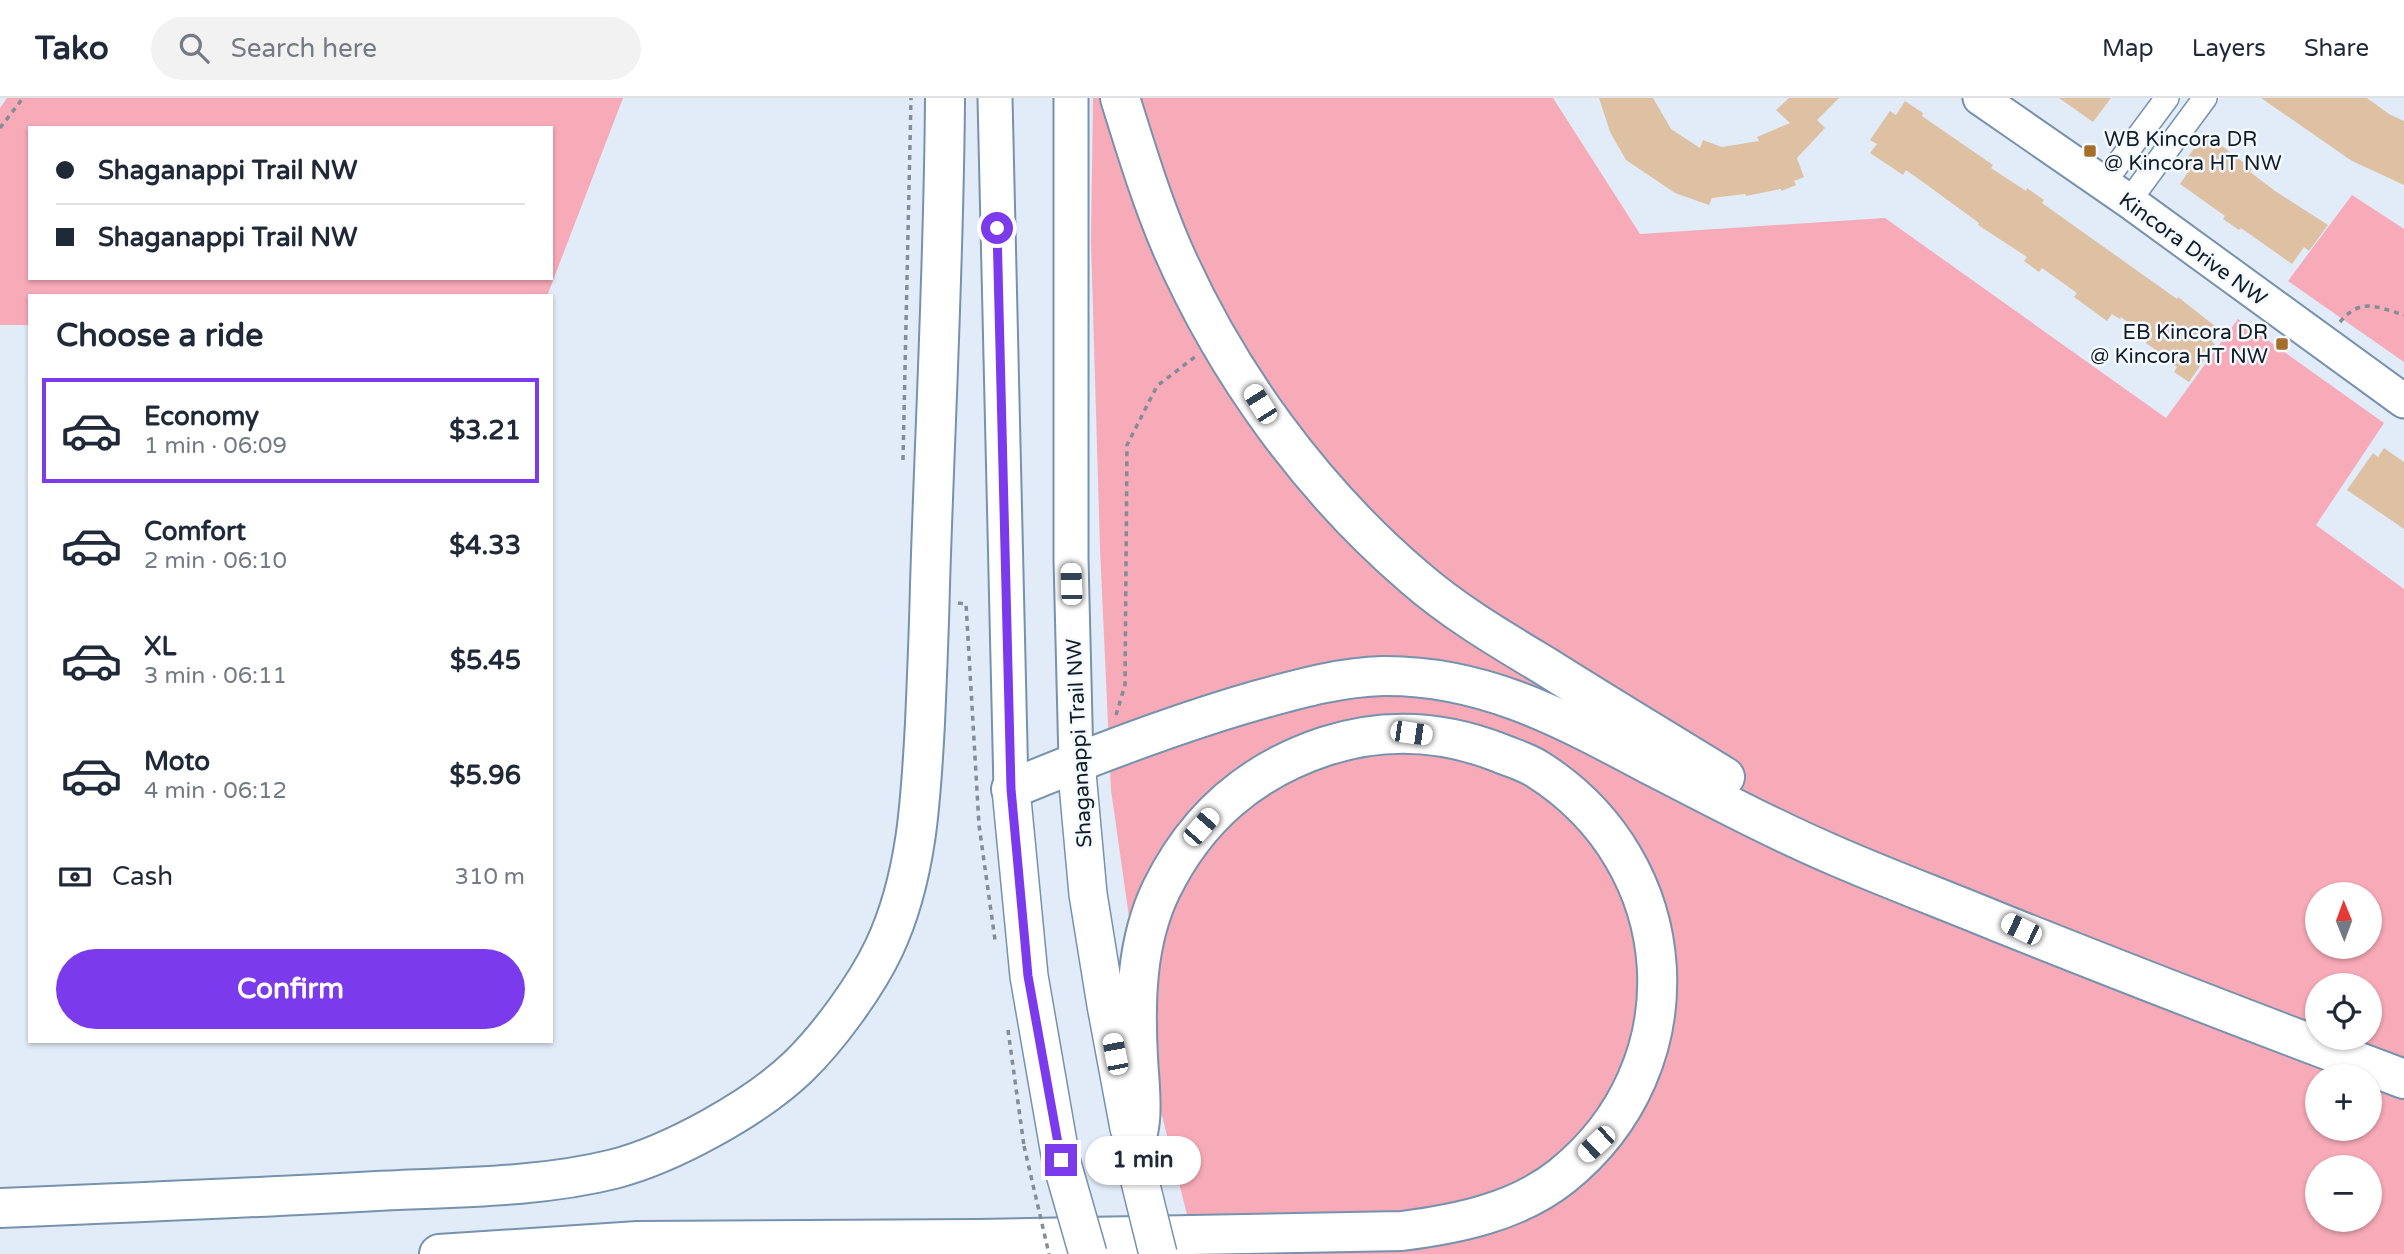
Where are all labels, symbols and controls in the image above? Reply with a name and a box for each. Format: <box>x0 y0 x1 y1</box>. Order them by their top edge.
search box <box>151 17 641 80</box>
text: Tako <box>35 29 109 68</box>
icon: search <box>175 29 213 67</box>
text: Search here <box>231 33 377 64</box>
text: Map <box>2102 34 2154 63</box>
text: Layers <box>2192 34 2266 63</box>
text: Share <box>2304 34 2369 63</box>
place label: WB Kincora DR @ Kincora HT NW <box>2104 127 2282 176</box>
marker: WB Kincora DR @ Kincora HT NW <box>2082 143 2098 159</box>
text: Shaganappi Trail NW <box>98 155 357 186</box>
street label: Kincora Drive NW <box>2114 187 2271 311</box>
route start <box>981 212 1013 244</box>
text: Shaganappi Trail NW <box>98 222 357 253</box>
text: Choose a ride <box>56 317 263 355</box>
place label: EB Kincora DR @ Kincora HT NW <box>2090 320 2268 369</box>
marker: EB Kincora DR @ Kincora HT NW <box>2274 336 2290 352</box>
car <box>1240 381 1281 427</box>
icon: car <box>60 399 123 462</box>
text: Economy <box>144 401 259 432</box>
text: $3.21 <box>449 415 521 446</box>
text: 1 min · 06:09 <box>144 432 287 460</box>
icon: car <box>60 514 123 577</box>
text: Comfort <box>144 516 246 547</box>
text: $4.33 <box>449 530 521 561</box>
text: 2 min · 06:10 <box>144 547 287 575</box>
car <box>1060 563 1083 605</box>
icon: car <box>60 629 123 692</box>
text: XL <box>144 631 176 662</box>
street label: Shaganappi Trail NW <box>1062 638 1097 848</box>
text: $5.45 <box>450 645 521 676</box>
text: 3 min · 06:11 <box>144 662 287 690</box>
car <box>1389 720 1434 746</box>
icon: car <box>60 744 123 807</box>
text: Moto <box>144 746 210 777</box>
text: $5.96 <box>449 760 521 791</box>
text: 4 min · 06:12 <box>144 777 287 805</box>
car <box>1180 804 1223 850</box>
icon: cash <box>56 858 94 896</box>
text: Cash <box>112 861 173 892</box>
text: 310 m <box>455 863 525 891</box>
north arrow <box>2305 882 2382 959</box>
map controls <box>2305 882 2382 1232</box>
car <box>1998 910 2045 948</box>
button: Confirm <box>56 949 525 1029</box>
button: locate <box>2305 973 2382 1050</box>
car <box>1101 1031 1130 1077</box>
button: + <box>2305 1064 2382 1141</box>
car <box>1574 1122 1619 1166</box>
callout: 1 min <box>1086 1136 1201 1184</box>
route end <box>1045 1144 1077 1176</box>
text: 1 min <box>1112 1146 1174 1174</box>
button: − <box>2305 1155 2382 1232</box>

